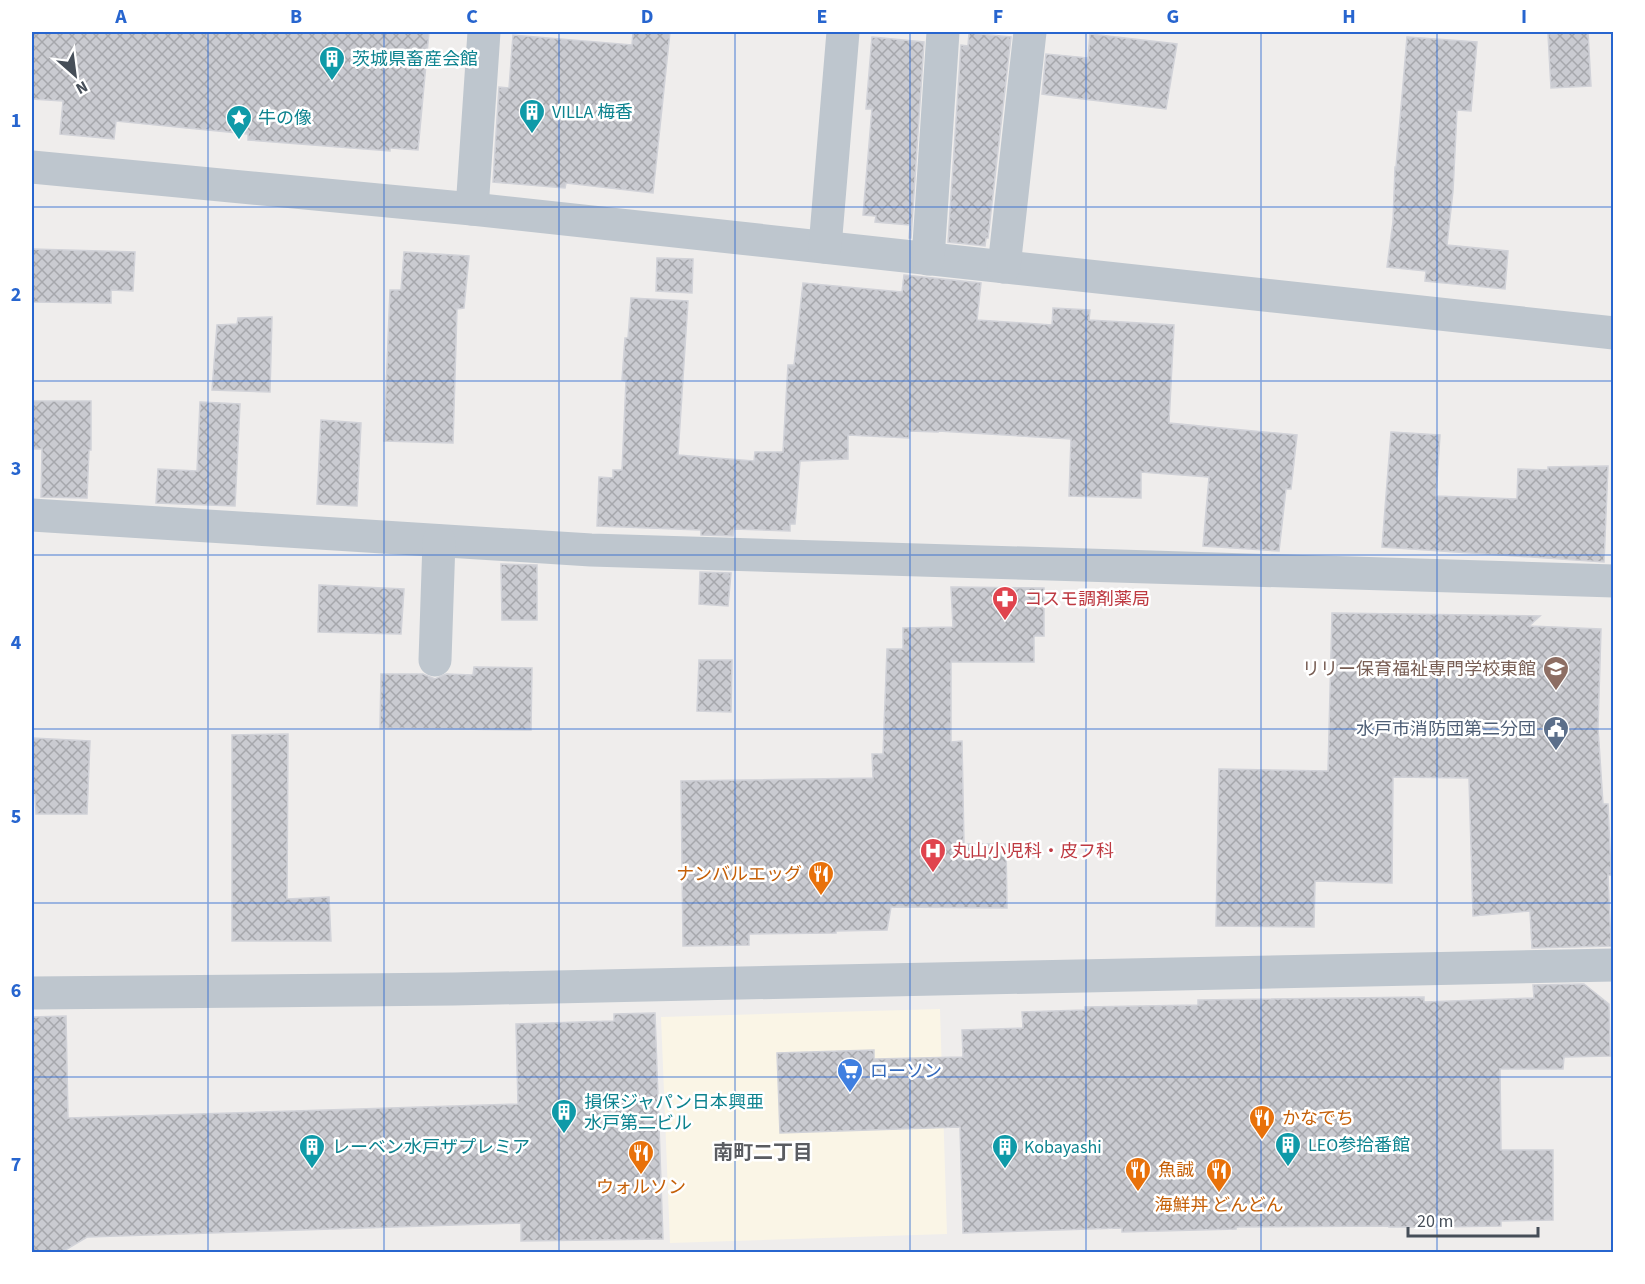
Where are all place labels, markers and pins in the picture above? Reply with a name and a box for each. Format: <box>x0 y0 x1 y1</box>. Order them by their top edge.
building icon: 茨城県畜産会館 <box>317 44 347 82</box>
place label: 茨城県畜産会館 <box>352 47 478 72</box>
building icon: VILLA 梅香 <box>517 97 547 135</box>
place label: VILLA 梅香 <box>552 100 633 125</box>
place icon: 牛の像 <box>224 103 254 141</box>
place label: 牛の像 <box>258 106 312 131</box>
pharmacy icon: コスモ調剤薬局 <box>990 584 1020 622</box>
place label: コスモ調剤薬局 <box>1024 587 1150 612</box>
school or university icon: リリー保育福祉専門学校東館 <box>1541 654 1571 692</box>
place label: リリー保育福祉専門学校東館 <box>1302 657 1536 682</box>
public building icon: 水戸市消防団第二分団 <box>1541 714 1571 752</box>
place label: 水戸市消防団第二分団 <box>1356 717 1536 742</box>
hospital icon: 丸山小児科・皮フ科 <box>918 836 948 874</box>
place label: 丸山小児科・皮フ科 <box>952 839 1114 864</box>
restaurant icon: ナンバルエッグ <box>806 859 836 897</box>
place label: ナンバルエッグ <box>676 862 802 887</box>
supermarket icon: ローソン <box>835 1056 865 1094</box>
place label: ローソン <box>870 1059 942 1084</box>
place label: 損保ジャパン日本興亜 水戸第二ビル <box>584 1090 764 1136</box>
building icon: 損保ジャパン日本興亜 水戸第二ビル <box>549 1097 579 1135</box>
restaurant icon: かなでち <box>1247 1103 1277 1141</box>
place label: かなでち <box>1282 1106 1354 1131</box>
building icon: LEO参拾番館 <box>1273 1130 1303 1168</box>
building icon: レーベン水戸ザプレミア <box>297 1132 327 1170</box>
building icon: Kobayashi <box>990 1132 1020 1170</box>
place label: LEO参拾番館 <box>1308 1133 1410 1158</box>
place label: レーベン水戸ザプレミア <box>332 1135 530 1160</box>
place label: Kobayashi <box>1024 1135 1102 1160</box>
restaurant icon: ウォルソン <box>626 1138 656 1176</box>
restaurant icon: 魚誠 <box>1123 1155 1153 1193</box>
restaurant icon: 海鮮丼 どんどん <box>1204 1156 1234 1194</box>
place label: 魚誠 <box>1158 1158 1194 1183</box>
place label: ウォルソン <box>596 1175 686 1200</box>
place label: 海鮮丼 どんどん <box>1154 1193 1284 1218</box>

